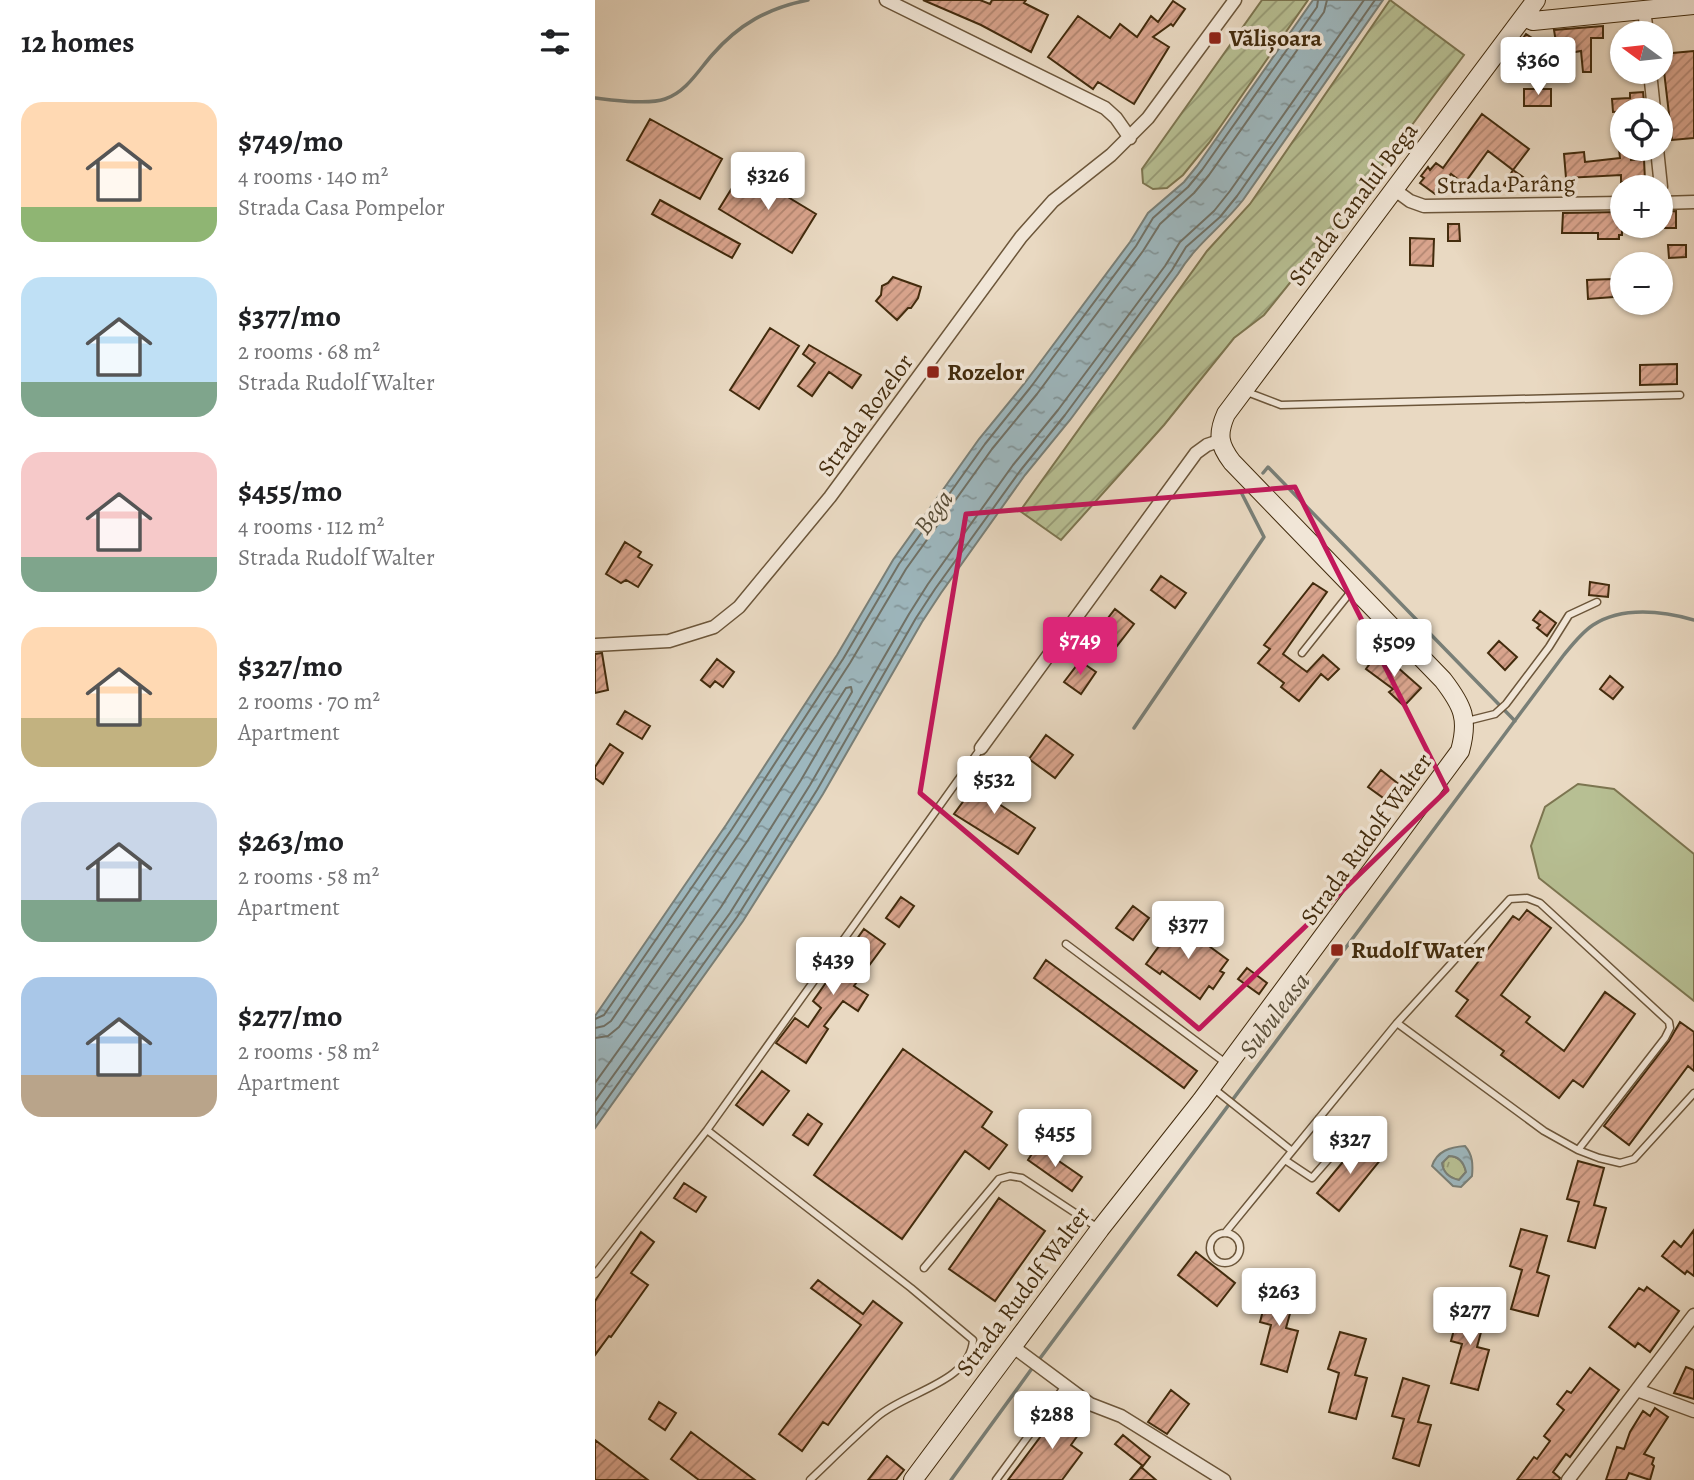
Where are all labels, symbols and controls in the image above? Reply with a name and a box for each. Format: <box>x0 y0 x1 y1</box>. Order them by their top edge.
north arrow <box>1610 21 1673 84</box>
map controls <box>1610 21 1673 315</box>
text: 12 homes <box>21 22 134 62</box>
place label: Vălișoara <box>1228 22 1322 54</box>
icon: filters <box>536 23 574 61</box>
marker: Vălișoara <box>1207 30 1223 46</box>
pin: $360 <box>1497 38 1579 97</box>
text: $360 <box>1517 44 1559 75</box>
button: locate <box>1610 98 1673 161</box>
street label: Strada Canalul Bega <box>1281 115 1426 292</box>
text: $749/mo <box>238 121 343 161</box>
icon: home <box>77 130 161 214</box>
pin: $326 <box>727 152 809 212</box>
text: $326 <box>747 159 789 190</box>
text: 4 rooms · 140 m² <box>238 161 388 192</box>
street label: Strada Parâng <box>1436 167 1576 201</box>
button: + <box>1610 175 1673 238</box>
text: Strada Casa Pompelor <box>238 192 445 223</box>
button: − <box>1610 252 1673 315</box>
text: $377/mo <box>238 296 341 336</box>
icon: home <box>77 305 161 389</box>
text: 2 rooms · 68 m² <box>238 336 380 367</box>
street label: Strada Rozelor <box>810 347 920 483</box>
place label: Rozelor <box>947 356 1025 388</box>
marker: Rozelor <box>925 364 941 380</box>
text: Strada Rudolf Walter <box>238 367 435 398</box>
text: $455/mo <box>238 471 342 511</box>
icon: home <box>77 480 161 564</box>
water label: Bega <box>905 483 961 542</box>
text: 4 rooms · 112 m² <box>238 511 384 542</box>
text: Strada Rudolf Walter <box>238 542 435 573</box>
pin: $749 <box>1039 618 1121 677</box>
pin: $509 <box>1353 620 1435 679</box>
text: $749 <box>1059 624 1101 655</box>
text: $509 <box>1373 626 1415 657</box>
text: $327/mo <box>238 646 343 686</box>
icon: home <box>77 655 161 739</box>
text: 2 rooms · 70 m² <box>238 686 380 717</box>
text: Apartment <box>238 717 340 748</box>
street label: Strada Rudolf Walter <box>1293 747 1439 931</box>
pin: $532 <box>953 756 1035 816</box>
text: $532 <box>973 763 1015 794</box>
text: $263/mo <box>238 821 344 861</box>
icon: home <box>77 830 161 914</box>
text: 2 rooms · 58 m² <box>238 861 379 892</box>
text: Apartment <box>238 892 340 923</box>
pin: $377 <box>1147 902 1229 961</box>
text: $377 <box>1168 908 1208 939</box>
place label: Rudolf Water <box>1351 934 1485 966</box>
pin: $439 <box>792 937 874 997</box>
marker: Rudolf Water <box>1329 942 1345 958</box>
text: $439 <box>812 944 854 975</box>
water label: Subuleasa <box>1231 965 1318 1065</box>
text: $277/mo <box>238 996 343 1036</box>
icon: home <box>77 1005 161 1089</box>
text: 2 rooms · 58 m² <box>238 1036 379 1067</box>
text: Apartment <box>238 1067 340 1098</box>
pin: $455 <box>1014 1110 1096 1169</box>
text: $455 <box>1034 1116 1076 1147</box>
pin: $327 <box>1309 1116 1391 1176</box>
text: $327 <box>1329 1123 1371 1154</box>
street label: Strada Rudolf Walter <box>948 1199 1098 1383</box>
pin: $263 <box>1238 1268 1320 1328</box>
text: $263 <box>1258 1275 1300 1306</box>
pin: $277 <box>1429 1288 1511 1347</box>
text: $277 <box>1449 1294 1491 1325</box>
pin: $288 <box>1011 1392 1093 1451</box>
text: $288 <box>1030 1398 1074 1429</box>

